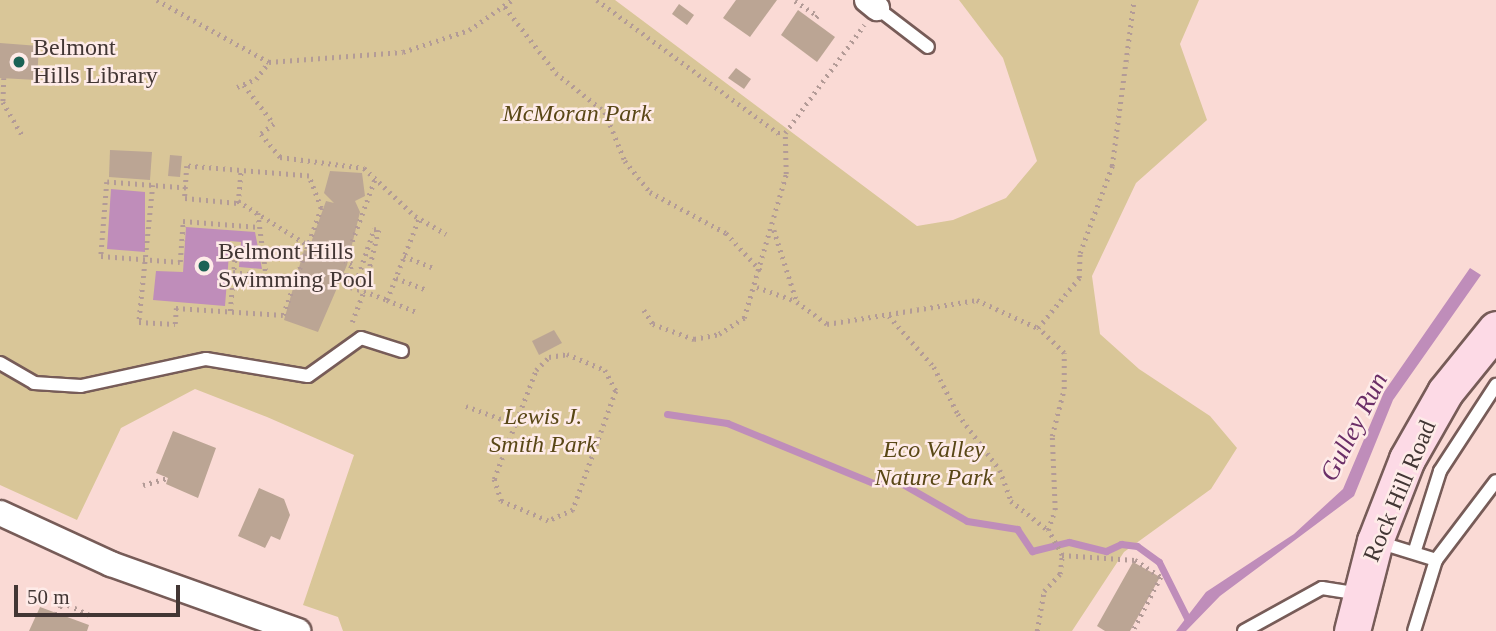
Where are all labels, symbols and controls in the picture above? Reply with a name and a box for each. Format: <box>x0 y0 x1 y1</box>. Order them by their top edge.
place label: Belmont Hills Library <box>33 34 158 90</box>
marker: Belmont Hills Library <box>11 54 27 70</box>
park label: McMoran Park <box>503 100 651 128</box>
place label: Belmont Hills Swimming Pool <box>218 238 373 294</box>
marker: Belmont Hills Swimming Pool <box>196 258 212 274</box>
water label: Gulley Run <box>1313 367 1395 487</box>
park label: Lewis J. Smith Park <box>489 403 597 459</box>
street label: Rock Hill Road <box>1357 416 1443 566</box>
park label: Eco Valley Nature Park <box>875 436 993 492</box>
scale bar <box>18 572 184 616</box>
text: 50 m <box>27 585 70 609</box>

